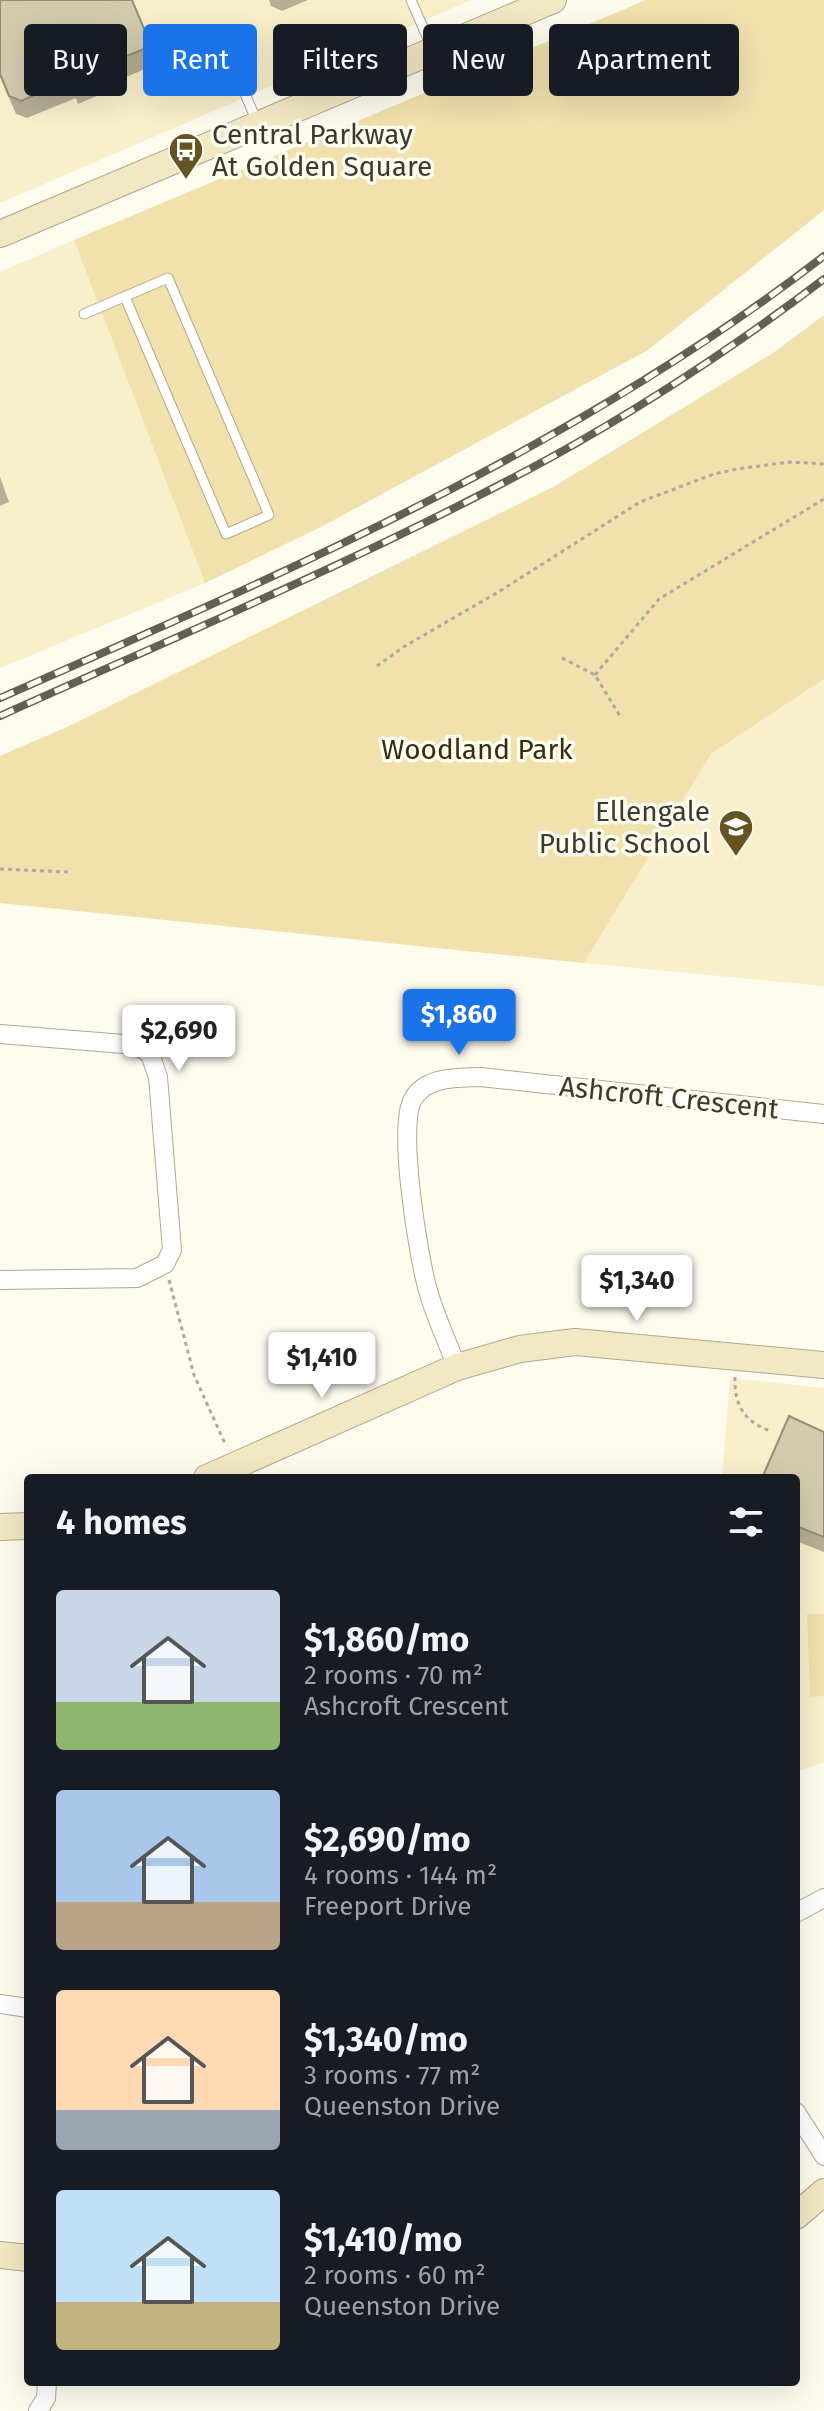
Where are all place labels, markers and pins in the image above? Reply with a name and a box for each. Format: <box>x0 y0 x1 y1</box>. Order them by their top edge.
place label: Central Parkway At Golden Square <box>212 118 432 183</box>
bus stop icon: Central Parkway At Golden Square <box>167 131 205 181</box>
place label: Ellengale Public School <box>539 795 710 860</box>
school or university icon: Ellengale Public School <box>717 808 755 858</box>
pin: $1,860 <box>394 989 524 1057</box>
pin: $2,690 <box>114 1005 244 1073</box>
pin: $1,340 <box>572 1255 702 1323</box>
pin: $1,410 <box>257 1332 387 1400</box>

